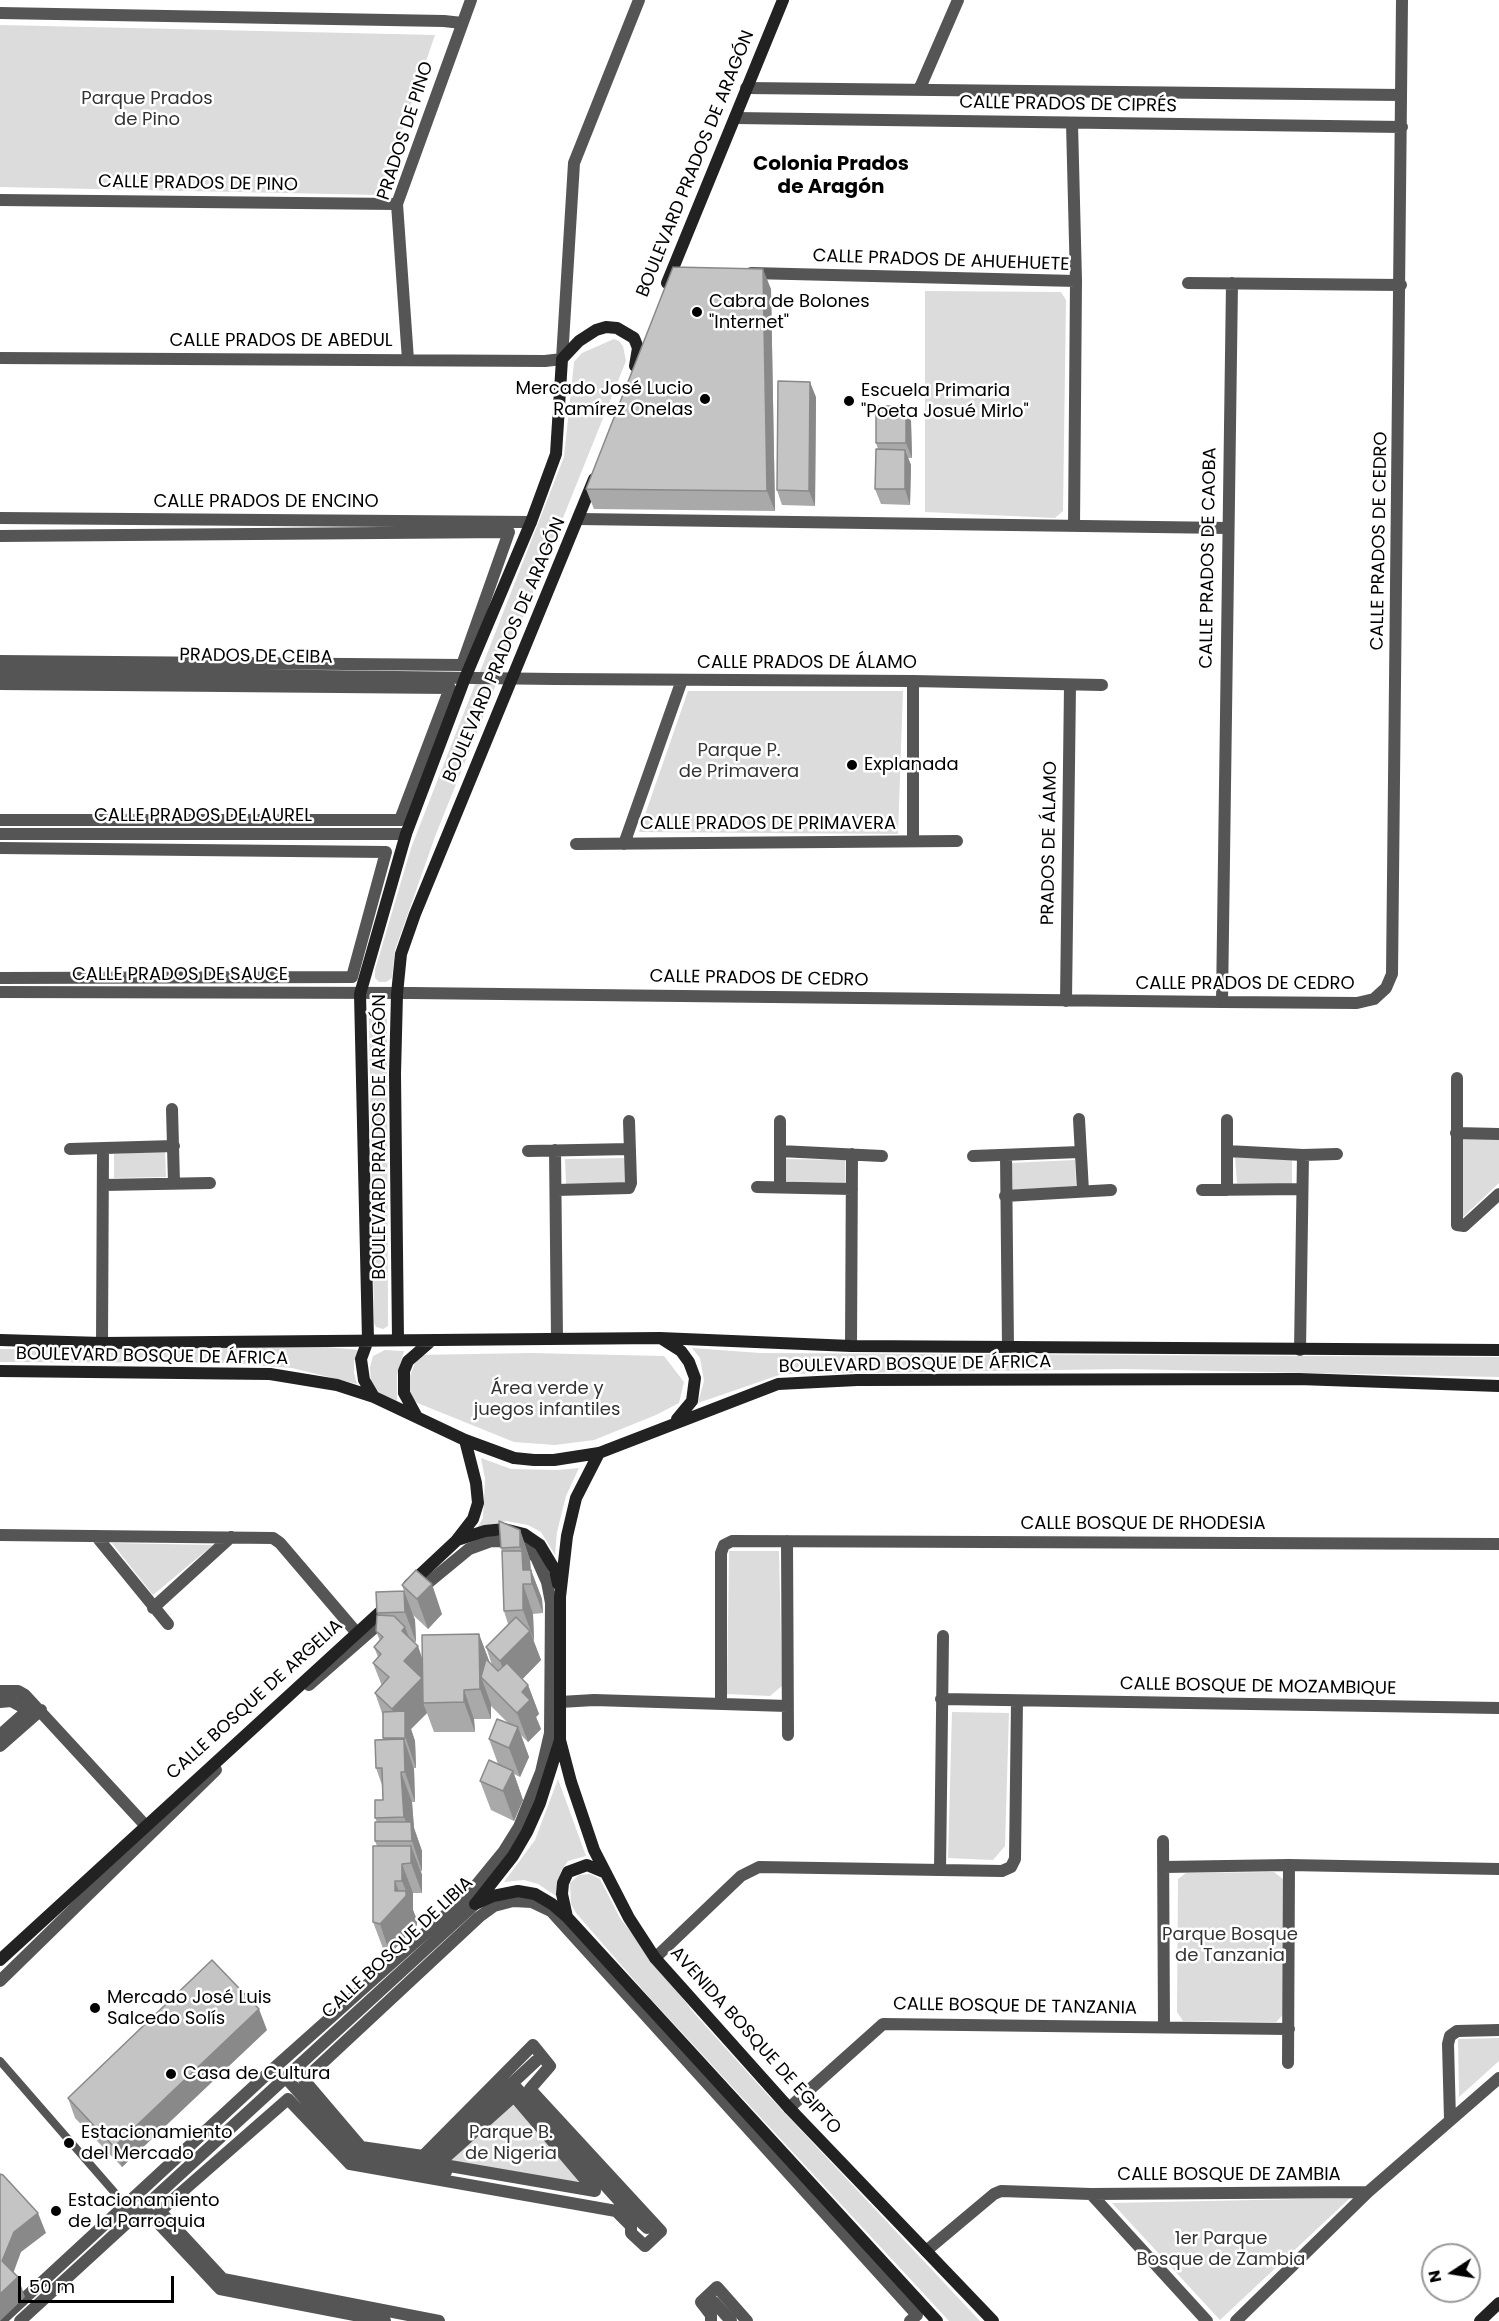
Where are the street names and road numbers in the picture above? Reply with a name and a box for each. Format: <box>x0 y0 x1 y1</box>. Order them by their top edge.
street label: BOULEVARD PRADOS DE ARAGÓN <box>632 28 760 300</box>
street label: PRADOS DE PINO <box>373 59 439 203</box>
street label: CALLE PRADOS DE CIPRÉS <box>959 92 1177 118</box>
street label: CALLE PRADOS DE PINO <box>98 171 298 197</box>
street label: CALLE PRADOS DE AHUEHUETE <box>812 246 1070 276</box>
street label: CALLE PRADOS DE ABEDUL <box>169 330 393 352</box>
street label: CALLE PRADOS DE CEDRO <box>1367 431 1393 651</box>
street label: CALLE PRADOS DE CAOBA <box>1196 447 1222 669</box>
street label: CALLE PRADOS DE ENCINO <box>153 491 379 513</box>
street label: BOULEVARD PRADOS DE ARAGÓN <box>439 514 571 786</box>
street label: PRADOS DE CEIBA <box>179 645 333 669</box>
street label: CALLE PRADOS DE ÁLAMO <box>697 652 917 674</box>
street label: PRADOS DE ÁLAMO <box>1038 761 1062 925</box>
street label: CALLE PRADOS DE LAUREL <box>94 805 312 827</box>
street label: CALLE PRADOS DE PRIMAVERA <box>640 813 896 835</box>
street label: CALLE PRADOS DE SAUCE <box>72 964 288 986</box>
street label: CALLE PRADOS DE CEDRO <box>649 966 869 992</box>
street label: CALLE PRADOS DE CEDRO <box>1135 973 1355 995</box>
street label: BOULEVARD PRADOS DE ARAGÓN <box>369 994 391 1280</box>
street label: BOULEVARD BOSQUE DE ÁFRICA <box>16 1344 288 1370</box>
street label: BOULEVARD BOSQUE DE ÁFRICA <box>779 1352 1051 1378</box>
street label: CALLE BOSQUE DE RHODESIA <box>1020 1513 1266 1535</box>
street label: CALLE BOSQUE DE ARGELIA <box>163 1615 347 1785</box>
street label: CALLE BOSQUE DE MOZAMBIQUE <box>1120 1674 1396 1700</box>
street label: CALLE BOSQUE DE LIBIA <box>318 1872 478 2024</box>
street label: AVENIDA BOSQUE DE EGIPTO <box>665 1943 845 2139</box>
street label: CALLE BOSQUE DE TANZANIA <box>893 1994 1137 2020</box>
street label: CALLE BOSQUE DE ZAMBIA <box>1117 2164 1341 2186</box>

